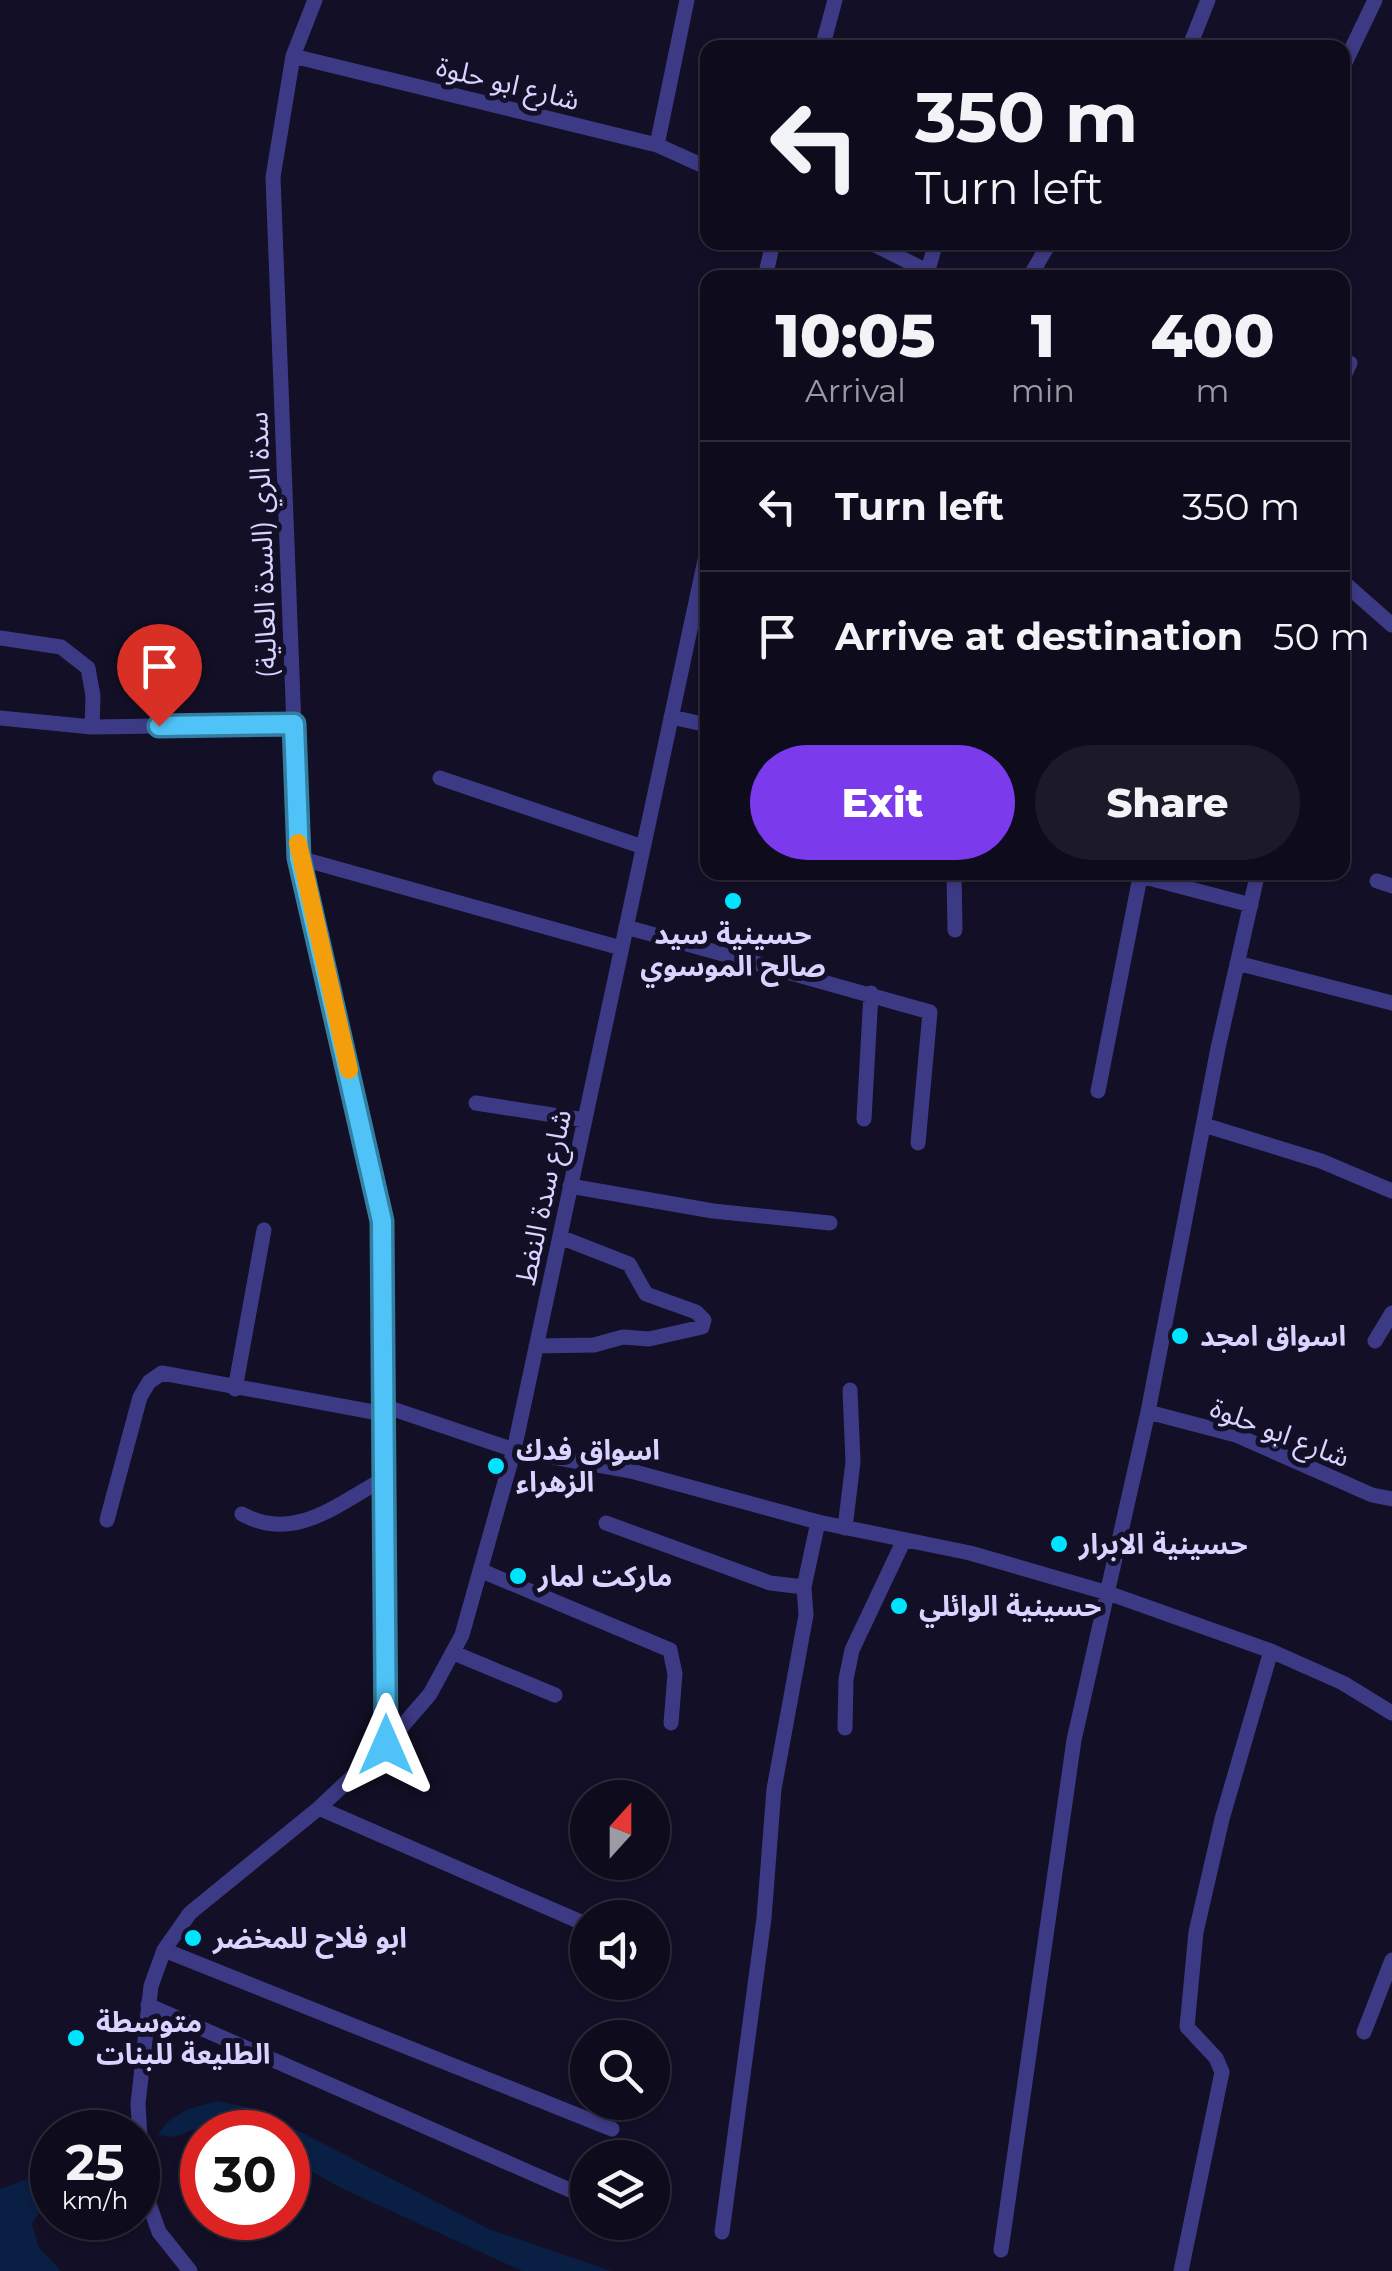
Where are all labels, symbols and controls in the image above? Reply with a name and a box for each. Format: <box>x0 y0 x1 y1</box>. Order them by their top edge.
street label: شارع ابو حلوة <box>432 49 583 121</box>
text: 350 m <box>915 74 1138 160</box>
icon: left <box>750 80 880 210</box>
text: Turn left <box>915 160 1103 215</box>
text: 10:05 <box>775 299 935 372</box>
text: 1 <box>1031 299 1055 372</box>
text: 400 <box>1150 299 1275 372</box>
text: Arrival <box>805 371 906 410</box>
text: min <box>1011 371 1075 410</box>
text: m <box>1196 371 1229 410</box>
street label: سدة الري (السدة العالية) <box>240 411 288 679</box>
icon: left <box>750 479 805 534</box>
text: Turn left <box>835 483 1004 530</box>
text: 350 m <box>1182 483 1300 530</box>
icon: arrive <box>750 609 805 664</box>
text: Arrive at destination <box>835 613 1243 660</box>
text: 50 m <box>1273 613 1370 660</box>
pin <box>117 624 202 727</box>
icon: arrive <box>132 639 187 694</box>
button: Exit <box>750 745 1015 860</box>
button: Share <box>1035 745 1300 860</box>
marker: حسينية سيد صالح الموسوي <box>722 890 744 912</box>
place label: حسينية سيد صالح الموسوي <box>640 917 826 988</box>
street label: شارع سدة النفط <box>508 1106 582 1288</box>
place label: اسواق امجد <box>1200 1319 1346 1353</box>
marker: اسواق امجد <box>1169 1325 1191 1347</box>
street label: شارع ابو حلوة <box>1204 1390 1354 1478</box>
place label: اسواق فدك الزهراء <box>516 1433 660 1499</box>
marker: اسواق فدك الزهراء <box>485 1455 507 1477</box>
place label: حسينية الابرار <box>1078 1527 1248 1561</box>
marker: حسينية الابرار <box>1048 1533 1070 1555</box>
place label: ماركت لمار <box>537 1559 672 1593</box>
marker: ماركت لمار <box>507 1565 529 1587</box>
place label: حسينية الوائلي <box>919 1589 1101 1628</box>
marker: حسينية الوائلي <box>888 1595 910 1617</box>
position arrow <box>334 1693 438 1797</box>
north arrow <box>570 1780 670 1880</box>
map controls <box>570 1780 670 2240</box>
button: sound <box>570 1900 670 2000</box>
place label: ابو فلاح للمخضر <box>212 1921 407 1959</box>
marker: ابو فلاح للمخضر <box>182 1927 204 1949</box>
place label: متوسطة الطليعة للبنات <box>96 2005 270 2071</box>
button: search <box>570 2020 670 2120</box>
marker: متوسطة الطليعة للبنات <box>65 2027 87 2049</box>
speed limit sign: 30 <box>180 2110 310 2240</box>
text: 25 <box>65 2132 125 2193</box>
button: layers <box>570 2140 670 2240</box>
text: km/h <box>62 2185 128 2215</box>

